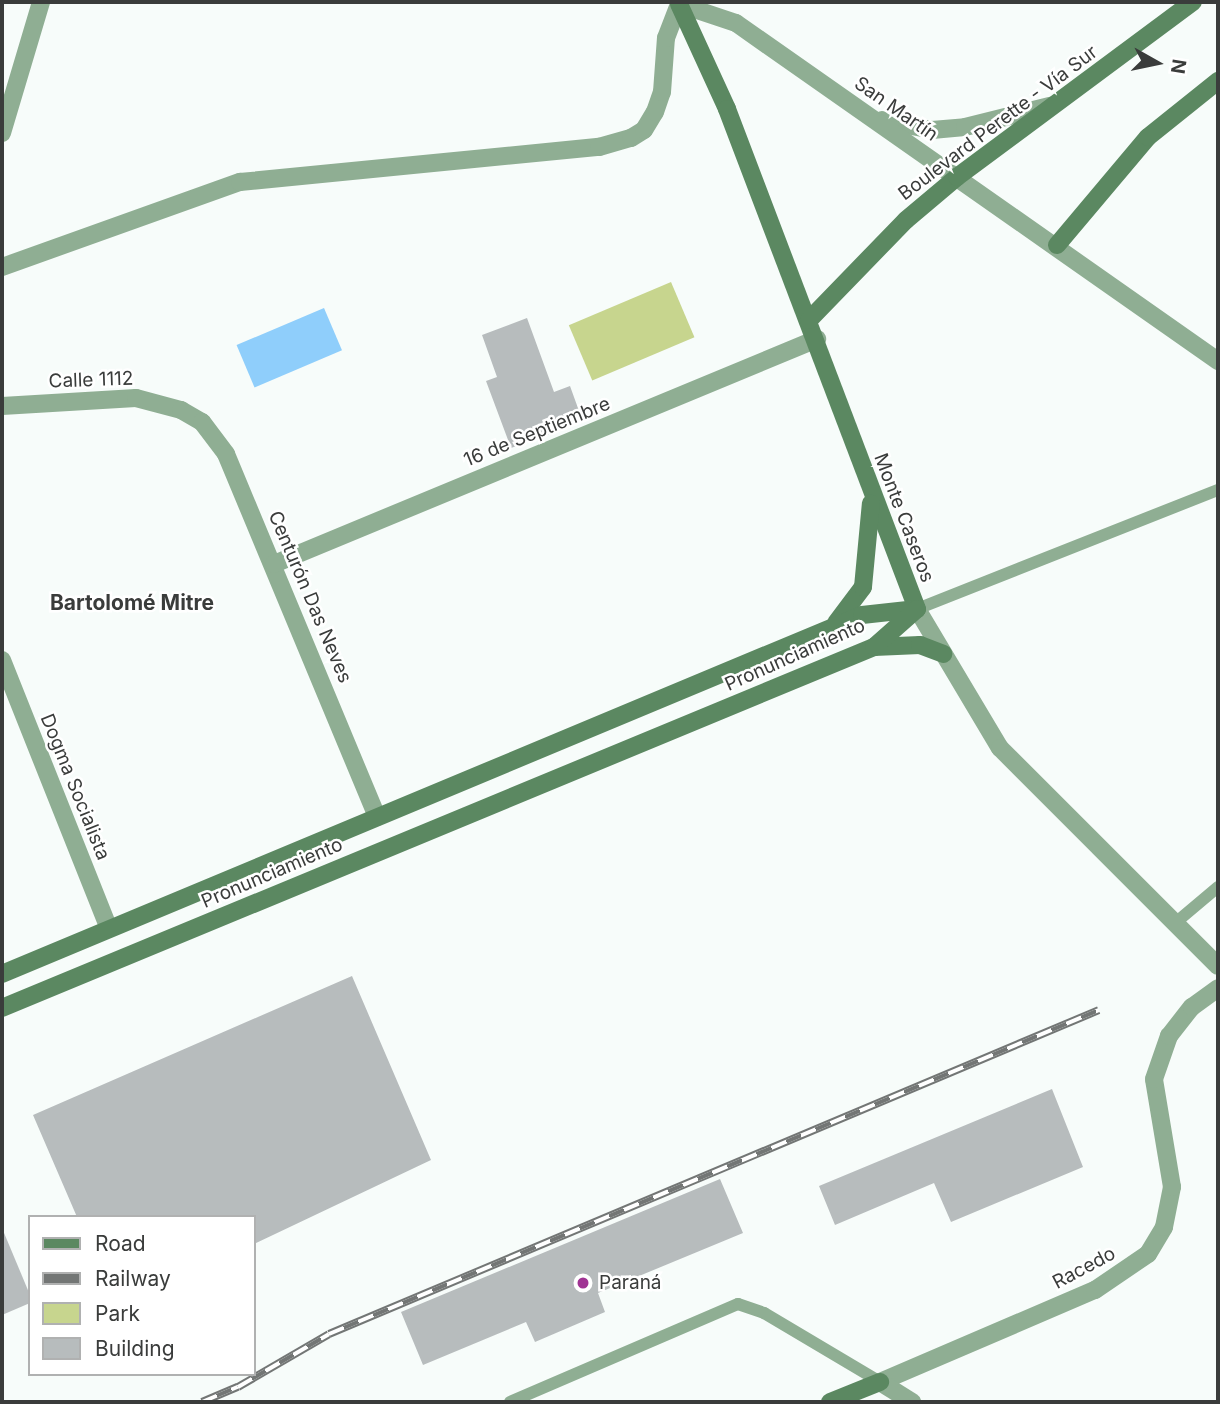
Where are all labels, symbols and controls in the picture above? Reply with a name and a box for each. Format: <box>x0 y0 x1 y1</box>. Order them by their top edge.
north arrow <box>1122 28 1192 98</box>
street label: Boulevard Perette - Vía Sur <box>894 41 1102 205</box>
text: N <box>1166 57 1191 75</box>
street label: San Martín <box>850 72 942 146</box>
street label: Calle 1112 <box>48 367 134 393</box>
street label: 16 de Septiembre <box>460 392 614 472</box>
street label: Monte Caseros <box>869 450 939 586</box>
street label: Centurón Das Neves <box>263 508 357 686</box>
district label: Bartolomé Mitre <box>50 590 214 616</box>
street label: Pronunciamiento <box>721 614 869 696</box>
street label: Dogma Socialista <box>35 711 115 863</box>
street label: Pronunciamiento <box>198 833 346 913</box>
legend <box>28 1215 256 1376</box>
text: Road <box>95 1231 146 1256</box>
street label: Racedo <box>1049 1242 1119 1294</box>
text: Railway <box>95 1266 171 1291</box>
place label: Paraná <box>599 1272 662 1294</box>
marker: Paraná <box>573 1273 593 1293</box>
text: Park <box>95 1301 140 1326</box>
text: Building <box>95 1336 175 1361</box>

